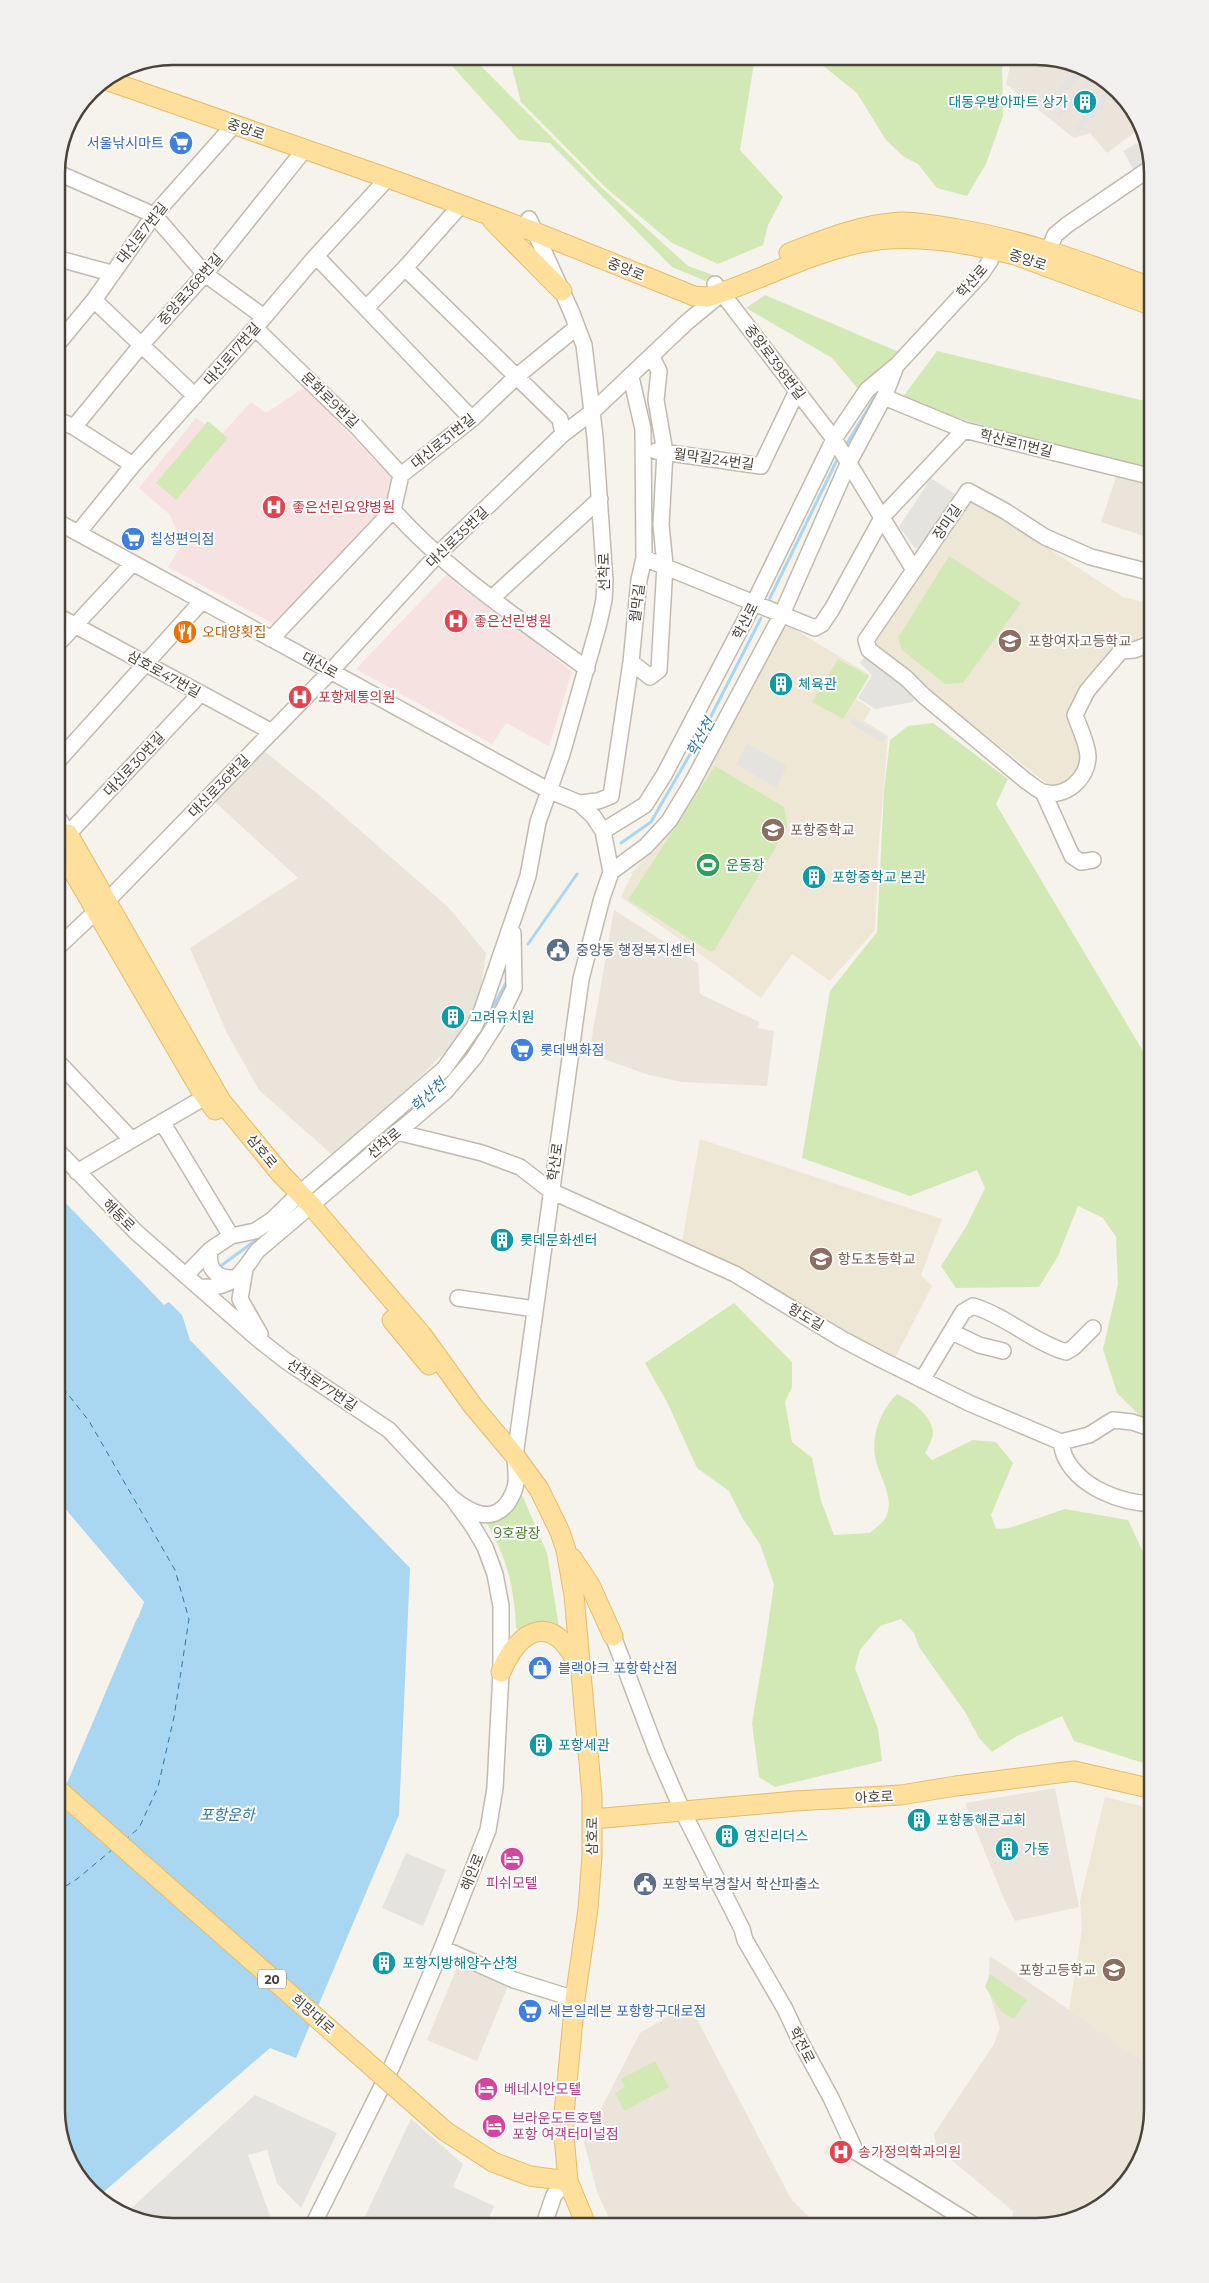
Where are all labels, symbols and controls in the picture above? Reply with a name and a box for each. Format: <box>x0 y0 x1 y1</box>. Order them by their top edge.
building icon: 대동우방아파트 상가 <box>1072 89 1098 115</box>
place label: 대동우방아파트 상가 <box>948 93 1068 111</box>
street label: 중앙로 <box>225 114 267 144</box>
supermarket icon: 서울낚시마트 <box>168 130 194 156</box>
place label: 서울낚시마트 <box>87 134 164 152</box>
street label: 대신로7번길 <box>113 199 171 267</box>
street label: 중앙로 <box>1007 245 1049 275</box>
street label: 중앙로368번길 <box>154 249 226 329</box>
street label: 중앙로 <box>605 253 647 285</box>
street label: 학산로 <box>953 260 992 301</box>
street label: 대신로17번길 <box>200 319 264 389</box>
street label: 중앙로398번길 <box>741 321 809 403</box>
street label: 문화로9번길 <box>298 368 362 432</box>
street label: 대신로31번길 <box>407 410 479 472</box>
street label: 학산로11번길 <box>978 425 1054 461</box>
street label: 월막길24번길 <box>672 444 756 474</box>
hospital icon: 좋은선린요양병원 <box>261 494 287 520</box>
place label: 좋은선린요양병원 <box>292 498 395 516</box>
street label: 장미길 <box>929 501 965 543</box>
street label: 대신로35번길 <box>422 503 492 571</box>
supermarket icon: 칠성편의점 <box>120 526 146 552</box>
place label: 칠성편의점 <box>150 530 214 548</box>
street label: 선착로 <box>595 552 613 591</box>
street label: 월막길 <box>626 583 648 623</box>
street label: 학산로 <box>728 600 762 642</box>
hospital icon: 좋은선린병원 <box>443 608 469 634</box>
place label: 좋은선린병원 <box>474 612 551 630</box>
restaurant icon: 오대양횟집 <box>172 619 198 645</box>
place label: 오대양횟집 <box>202 623 266 641</box>
school or university icon: 포항여자고등학교 <box>997 628 1023 654</box>
place label: 포항여자고등학교 <box>1028 632 1131 650</box>
street label: 삼호로47번길 <box>124 646 204 702</box>
street label: 대신로 <box>299 648 341 682</box>
building icon: 체육관 <box>768 671 794 697</box>
place label: 체육관 <box>798 675 837 693</box>
hospital icon: 포항제통의원 <box>287 684 313 710</box>
place label: 포항제통의원 <box>318 688 395 706</box>
water label: 학산천 <box>682 712 719 760</box>
street label: 대신로30번길 <box>100 728 168 800</box>
street label: 대신로36번길 <box>184 751 254 821</box>
school or university icon: 포항중학교 <box>760 817 786 843</box>
place label: 포항중학교 <box>790 821 855 839</box>
sports icon: 운동장 <box>695 852 721 878</box>
place label: 운동장 <box>726 856 765 874</box>
building icon: 포항중학교 본관 <box>801 864 827 890</box>
place label: 포항중학교 본관 <box>832 868 926 886</box>
public building icon: 중앙동 행정복지센터 <box>545 937 571 963</box>
place label: 중앙동 행정복지센터 <box>576 941 696 959</box>
building icon: 고려유치원 <box>440 1004 466 1030</box>
place label: 고려유치원 <box>470 1008 534 1026</box>
supermarket icon: 롯데백화점 <box>509 1037 535 1063</box>
place label: 롯데백화점 <box>540 1041 604 1059</box>
water label: 학산천 <box>406 1072 451 1116</box>
street label: 선착로 <box>363 1124 405 1162</box>
street label: 삼호로 <box>243 1130 281 1172</box>
street label: 학산로 <box>543 1141 567 1182</box>
street label: 해동로 <box>99 1195 139 1235</box>
building icon: 롯데문화센터 <box>489 1227 515 1253</box>
place label: 롯데문화센터 <box>520 1231 597 1249</box>
school or university icon: 항도초등학교 <box>808 1246 834 1272</box>
place label: 항도초등학교 <box>838 1250 915 1268</box>
street label: 항도길 <box>785 1299 827 1335</box>
street label: 선착로77번길 <box>283 1355 361 1415</box>
park label: 9호광장 <box>493 1524 541 1542</box>
shop icon: 블랙야크 포항학산점 <box>527 1655 553 1681</box>
place label: 블랙야크 포항학산점 <box>558 1659 678 1677</box>
building icon: 포항세관 <box>528 1732 554 1758</box>
place label: 포항세관 <box>558 1736 610 1754</box>
street label: 아호로 <box>854 1787 894 1807</box>
water label: 포항운하 <box>199 1805 257 1824</box>
building icon: 포항동해큰교회 <box>906 1807 932 1833</box>
place label: 포항동해큰교회 <box>936 1811 1026 1829</box>
street label: 삼호로 <box>583 1816 601 1855</box>
building icon: 영진리더스 <box>714 1823 740 1849</box>
place label: 영진리더스 <box>744 1827 809 1845</box>
building icon: 가동 <box>994 1836 1020 1862</box>
place label: 가동 <box>1024 1840 1050 1858</box>
hotel icon: 피쉬모텔 <box>499 1846 525 1872</box>
street label: 해안로 <box>456 1851 488 1893</box>
public building icon: 포항북부경찰서 학산파출소 <box>632 1871 658 1897</box>
place label: 피쉬모텔 <box>486 1874 538 1892</box>
place label: 포항북부경찰서 학산파출소 <box>662 1875 820 1893</box>
building icon: 포항지방해양수산청 <box>371 1950 397 1976</box>
place label: 포항지방해양수산청 <box>402 1954 518 1972</box>
school or university icon: 포항고등학교 <box>1101 1957 1127 1983</box>
place label: 포항고등학교 <box>1019 1961 1096 1979</box>
road number: 20 <box>258 1970 286 1988</box>
street label: 희망대로 <box>288 1990 338 2038</box>
supermarket icon: 세븐일레븐 포항항구대로점 <box>517 1998 543 2024</box>
place label: 세븐일레븐 포항항구대로점 <box>548 2002 706 2020</box>
street label: 학전로 <box>785 2024 819 2066</box>
hotel icon: 베네시안모텔 <box>473 2076 499 2102</box>
place label: 베네시안모텔 <box>504 2080 581 2098</box>
place label: 브라운도트호텔 포항 여객터미널점 <box>512 2109 619 2143</box>
hotel icon: 브라운도트호텔 포항 여객터미널점 <box>481 2113 507 2139</box>
hospital icon: 송가정의학과의원 <box>828 2139 854 2165</box>
place label: 송가정의학과의원 <box>858 2143 961 2161</box>

